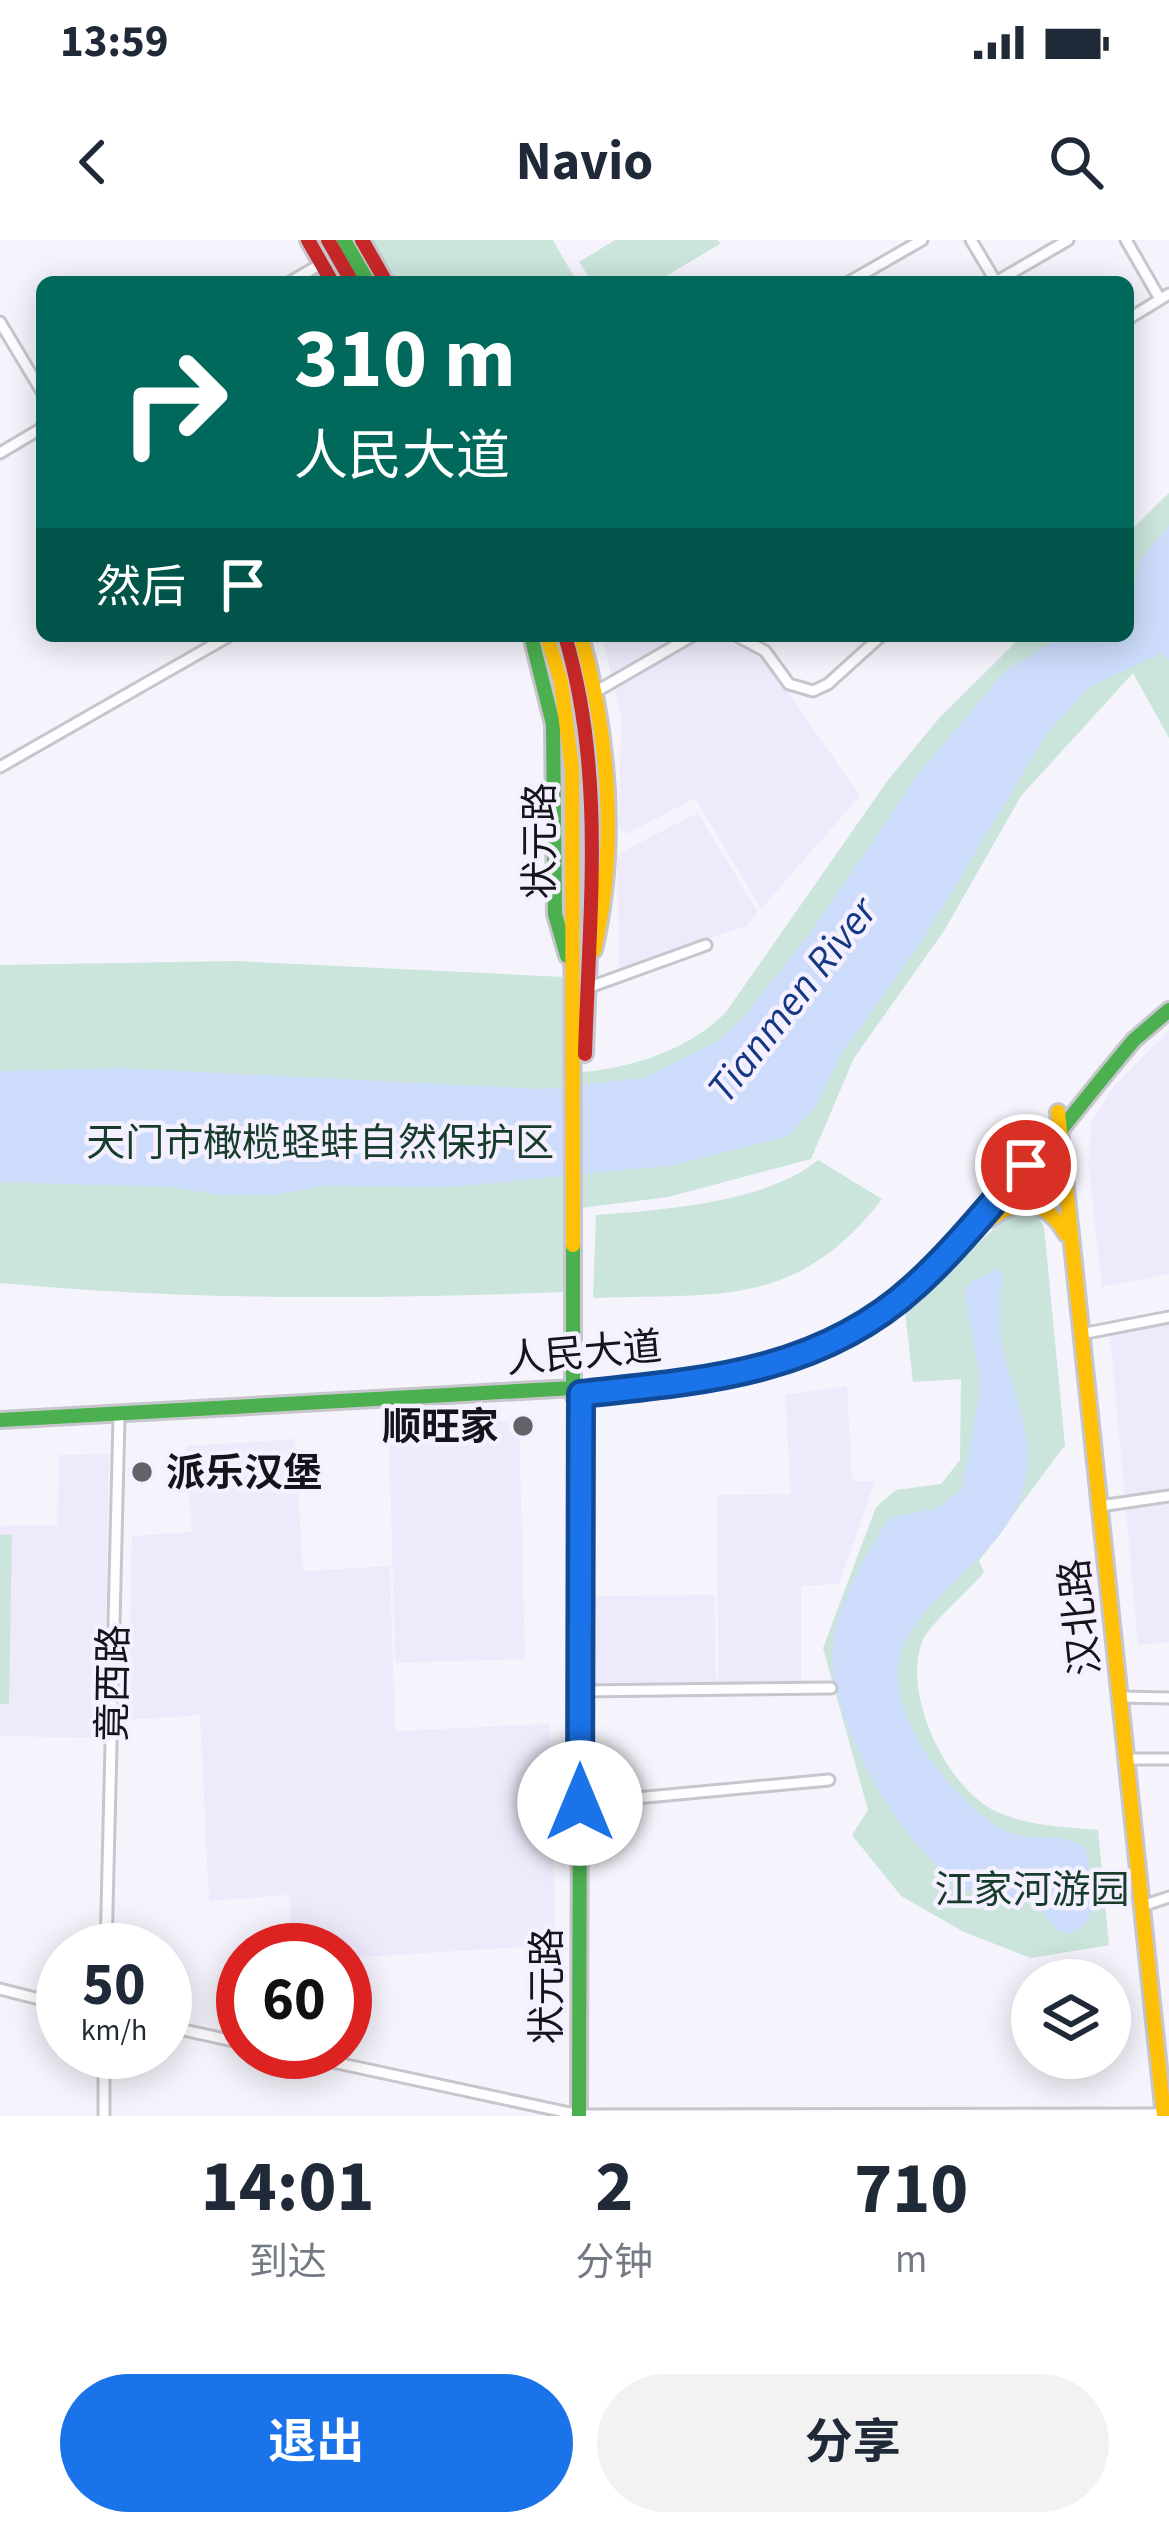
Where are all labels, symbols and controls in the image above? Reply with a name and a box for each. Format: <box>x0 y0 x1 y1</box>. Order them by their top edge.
text: 13:59 <box>60 10 169 74</box>
text: Navio <box>516 124 653 201</box>
icon: back <box>60 129 126 195</box>
icon: search <box>1043 129 1109 195</box>
text: 310 m <box>294 300 516 420</box>
icon: right <box>96 324 252 480</box>
text: 人民大道 <box>294 419 510 496</box>
icon: arrive <box>210 552 276 618</box>
text: 然后 <box>96 556 186 620</box>
street label: 状元路 <box>513 782 569 900</box>
water label: Tianmen River <box>693 883 893 1116</box>
pin <box>975 1114 1077 1216</box>
park label: 天门市橄榄蛏蚌自然保护区 <box>86 1116 554 1172</box>
icon: arrive <box>993 1132 1059 1198</box>
street label: 人民大道 <box>504 1319 664 1389</box>
place label: 顺旺家 <box>382 1400 499 1456</box>
marker: 顺旺家 <box>510 1413 536 1439</box>
place label: 派乐汉堡 <box>166 1446 322 1502</box>
marker: 派乐汉堡 <box>129 1459 155 1485</box>
street label: 汉北路 <box>1047 1556 1115 1678</box>
street label: 竟西路 <box>85 1624 143 1742</box>
position arrow <box>517 1740 643 1866</box>
park label: 江家河游园 <box>934 1863 1130 1919</box>
speed limit sign: 60 <box>216 1923 372 2079</box>
street label: 状元路 <box>520 1927 576 2045</box>
text: 50 <box>82 1943 146 2028</box>
map controls <box>1011 1959 1131 2079</box>
button: layers <box>1011 1959 1131 2079</box>
text: km/h <box>81 2009 147 2052</box>
text: 14:01 <box>201 2136 374 2239</box>
text: 2 <box>595 2136 633 2239</box>
text: 710 <box>854 2138 968 2241</box>
text: m <box>895 2232 927 2288</box>
text: 到达 <box>249 2235 327 2291</box>
text: 分钟 <box>575 2235 653 2291</box>
button: 退出 <box>60 2374 573 2512</box>
button: 分享 <box>597 2374 1109 2512</box>

